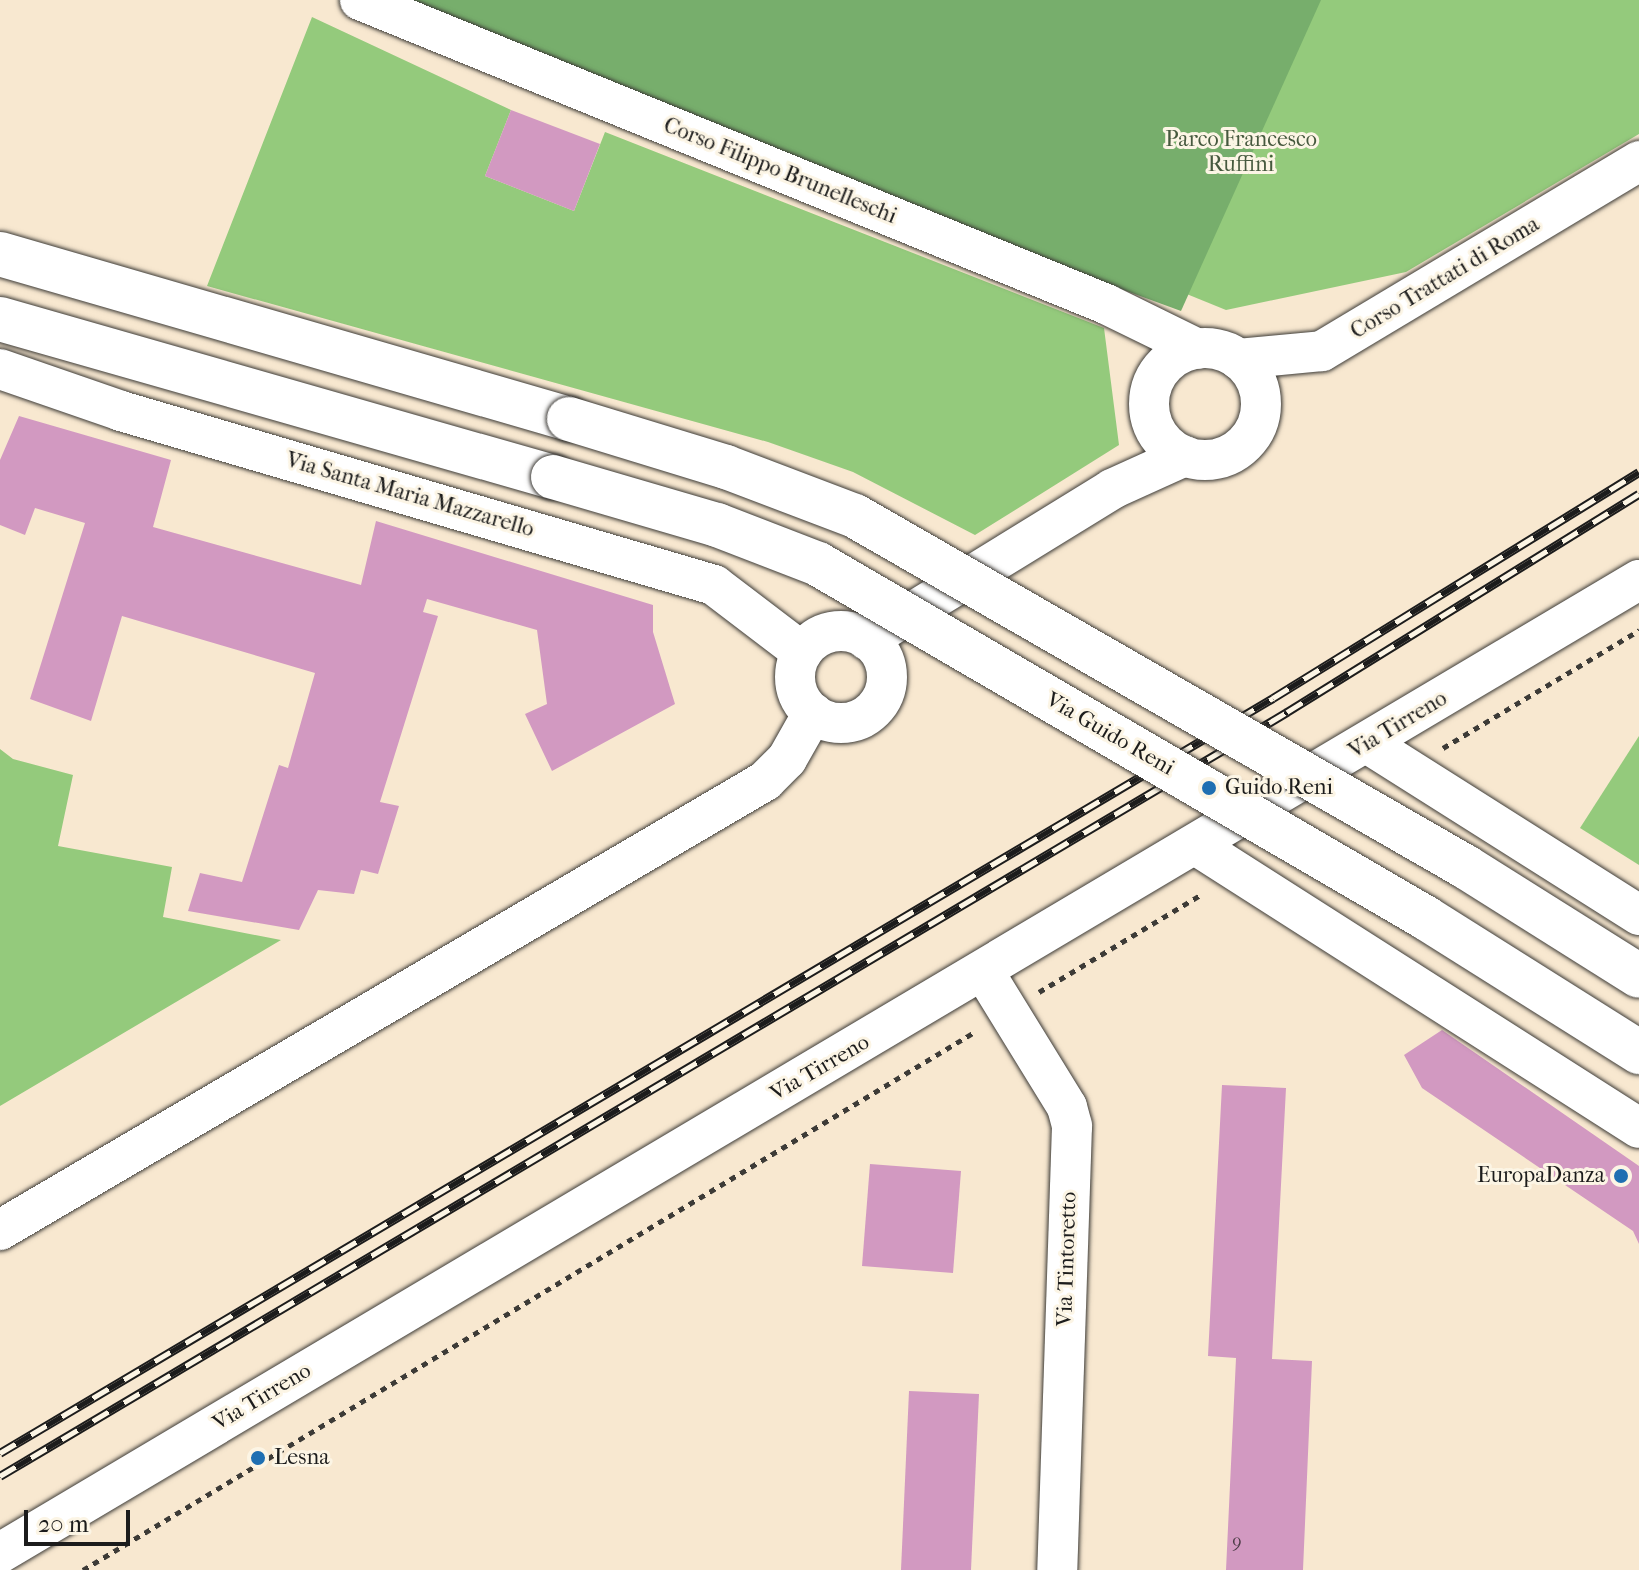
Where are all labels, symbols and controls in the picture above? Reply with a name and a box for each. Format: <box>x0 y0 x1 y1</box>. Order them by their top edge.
street label: Corso Filippo Brunelleschi <box>660 112 900 230</box>
park label: Parco Francesco Ruffini <box>1165 126 1317 178</box>
street label: Corso Trattati di Roma <box>1346 211 1544 345</box>
street label: Via Santa Maria Mazzarello <box>283 447 537 543</box>
street label: Via Tirreno <box>1344 685 1452 765</box>
street label: Via Guido Reni <box>1041 687 1179 781</box>
place label: Guido Reni <box>1225 775 1333 801</box>
marker: Guido Reni <box>1200 779 1218 797</box>
street label: Via Tirreno <box>766 1029 874 1107</box>
place label: EuropaDanza <box>1477 1163 1605 1189</box>
marker: EuropaDanza <box>1612 1167 1630 1185</box>
street label: Via Tintoretto <box>1051 1191 1083 1327</box>
street label: Via Tirreno <box>208 1357 316 1437</box>
place label: Lesna <box>274 1445 329 1471</box>
marker: Lesna <box>249 1449 267 1467</box>
scale bar <box>28 1494 134 1544</box>
text: 20 m <box>38 1510 89 1538</box>
house number: 9 <box>1232 1531 1242 1553</box>

